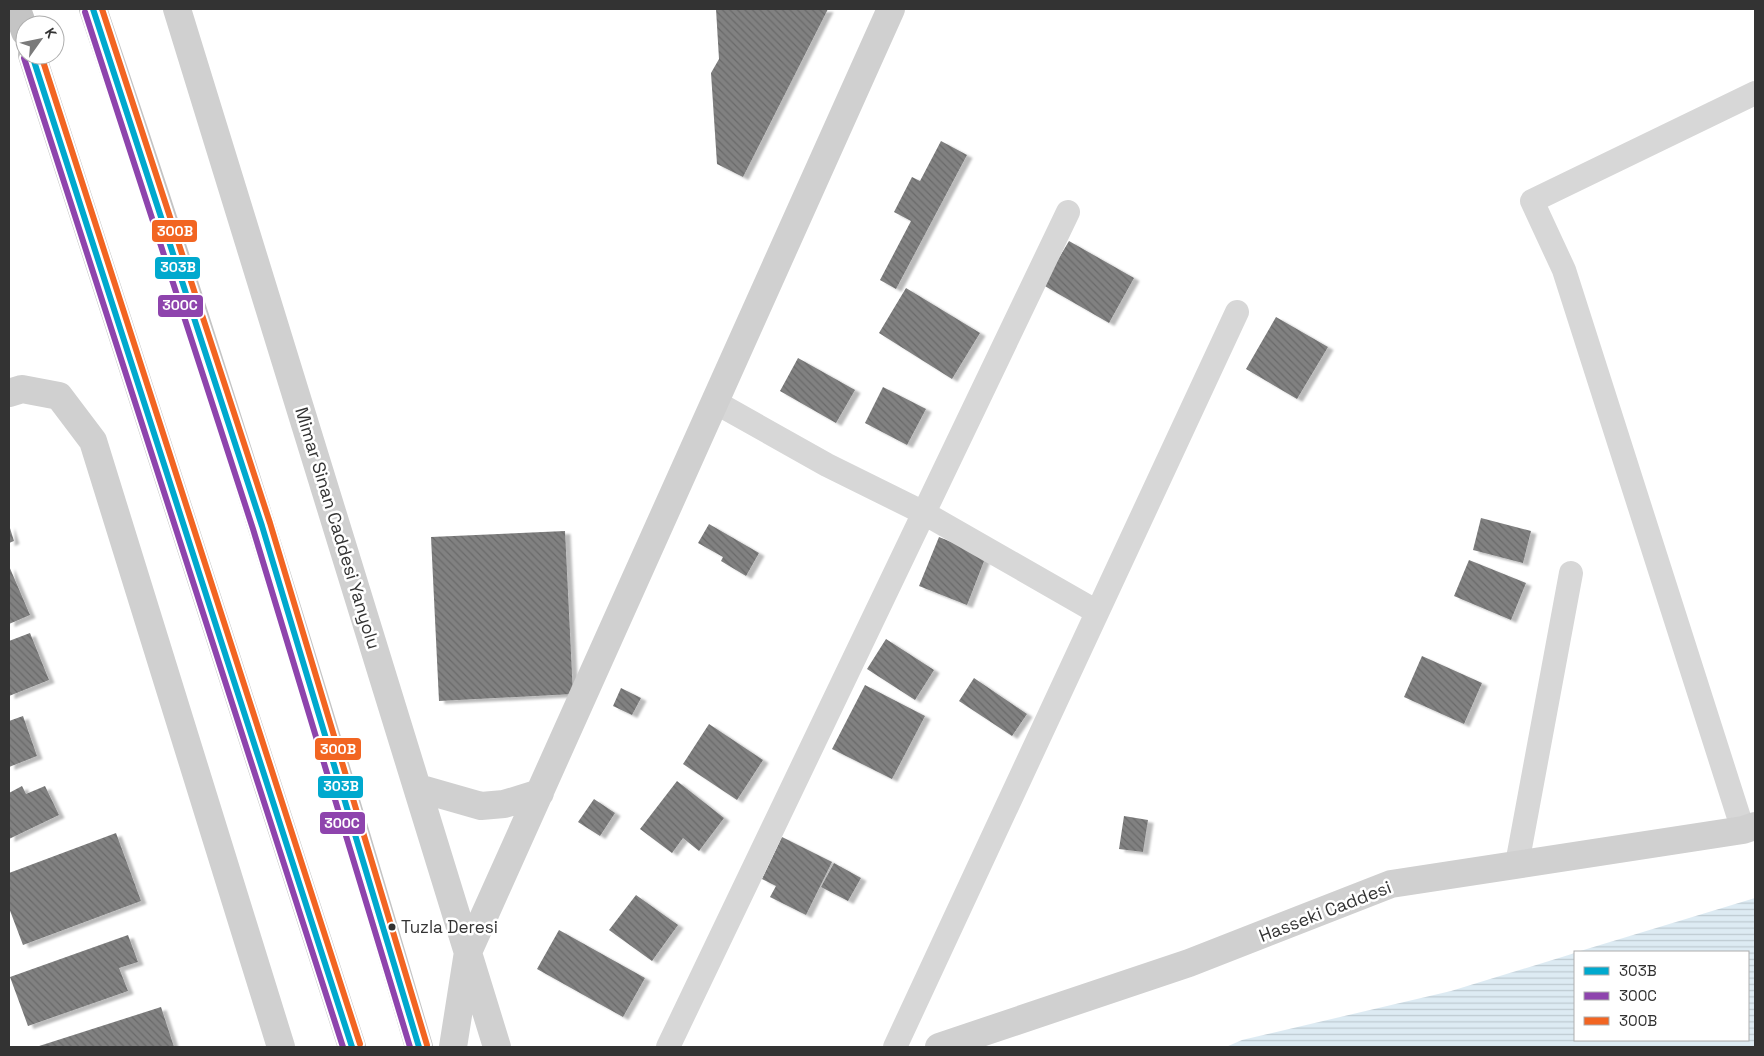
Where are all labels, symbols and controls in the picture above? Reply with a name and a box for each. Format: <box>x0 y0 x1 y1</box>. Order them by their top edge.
north arrow <box>15 15 65 65</box>
text: K <box>41 24 61 42</box>
line badge: 300B <box>151 219 198 243</box>
text: 300B <box>157 222 193 240</box>
line badge: 303B <box>154 256 201 280</box>
text: 303B <box>160 258 196 276</box>
line badge: 300C <box>157 294 204 318</box>
text: 300C <box>162 296 198 314</box>
street label: Mimar Sinan Caddesi Yanyolu <box>290 404 386 652</box>
line badge: 300B <box>314 737 362 761</box>
text: 300B <box>320 740 356 758</box>
line badge: 303B <box>317 775 364 799</box>
text: 303B <box>323 777 359 795</box>
line badge: 300C <box>319 811 366 835</box>
text: 300C <box>324 814 360 832</box>
street label: Hasseki Caddesi <box>1256 875 1394 947</box>
place label: Tuzla Deresi <box>401 916 498 938</box>
marker: Tuzla Deresi <box>387 922 397 932</box>
legend <box>1574 951 1749 1041</box>
text: 303B <box>1619 961 1657 980</box>
text: 300C <box>1619 986 1657 1005</box>
text: 300B <box>1619 1011 1657 1030</box>

